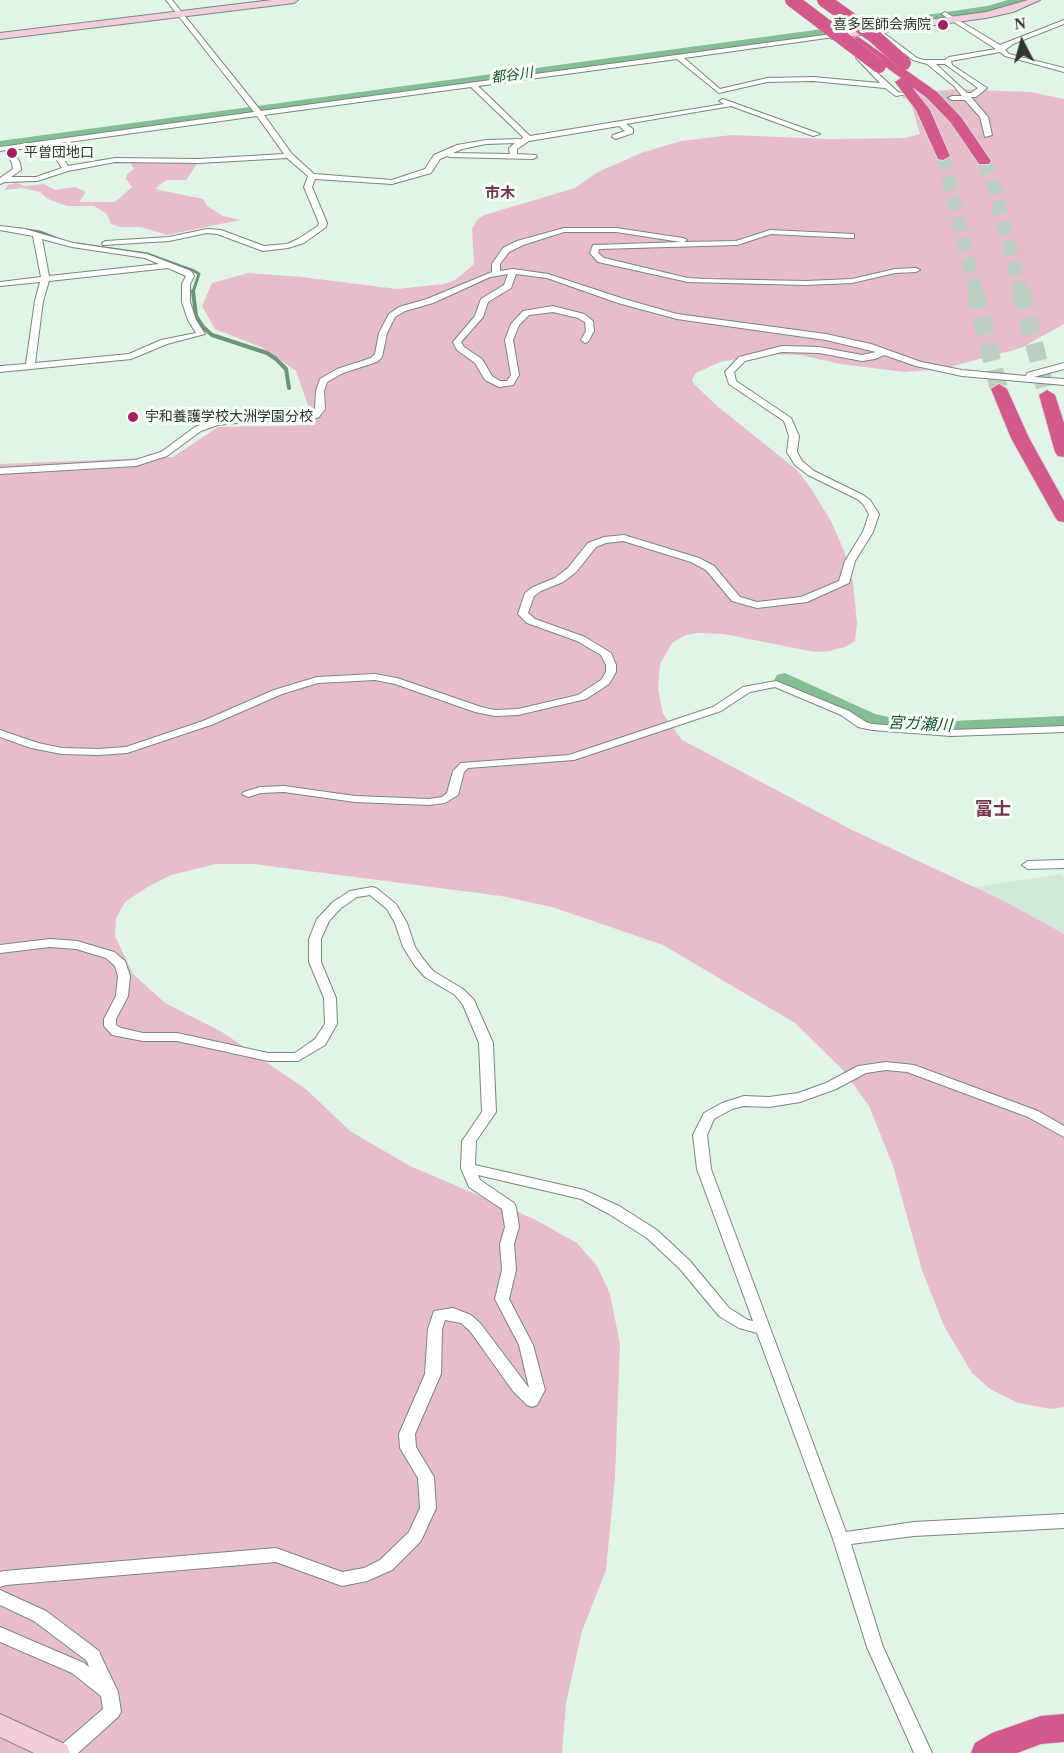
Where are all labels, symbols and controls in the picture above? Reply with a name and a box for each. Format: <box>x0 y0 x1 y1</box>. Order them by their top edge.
north arrow <box>992 12 1052 72</box>
text: N <box>1013 15 1027 33</box>
place label: 喜多医師会病院 <box>833 17 931 33</box>
marker: 喜多医師会病院 <box>936 18 950 32</box>
water label: 都谷川 <box>490 65 534 87</box>
place label: 平曽団地口 <box>24 145 94 161</box>
marker: 平曽団地口 <box>5 146 19 160</box>
district label: 市木 <box>485 185 515 203</box>
place label: 宇和養護学校大洲学園分校 <box>145 409 313 425</box>
marker: 宇和養護学校大洲学園分校 <box>126 410 140 424</box>
water label: 宮ガ瀬川 <box>888 714 952 736</box>
district label: 冨士 <box>975 799 1011 821</box>

